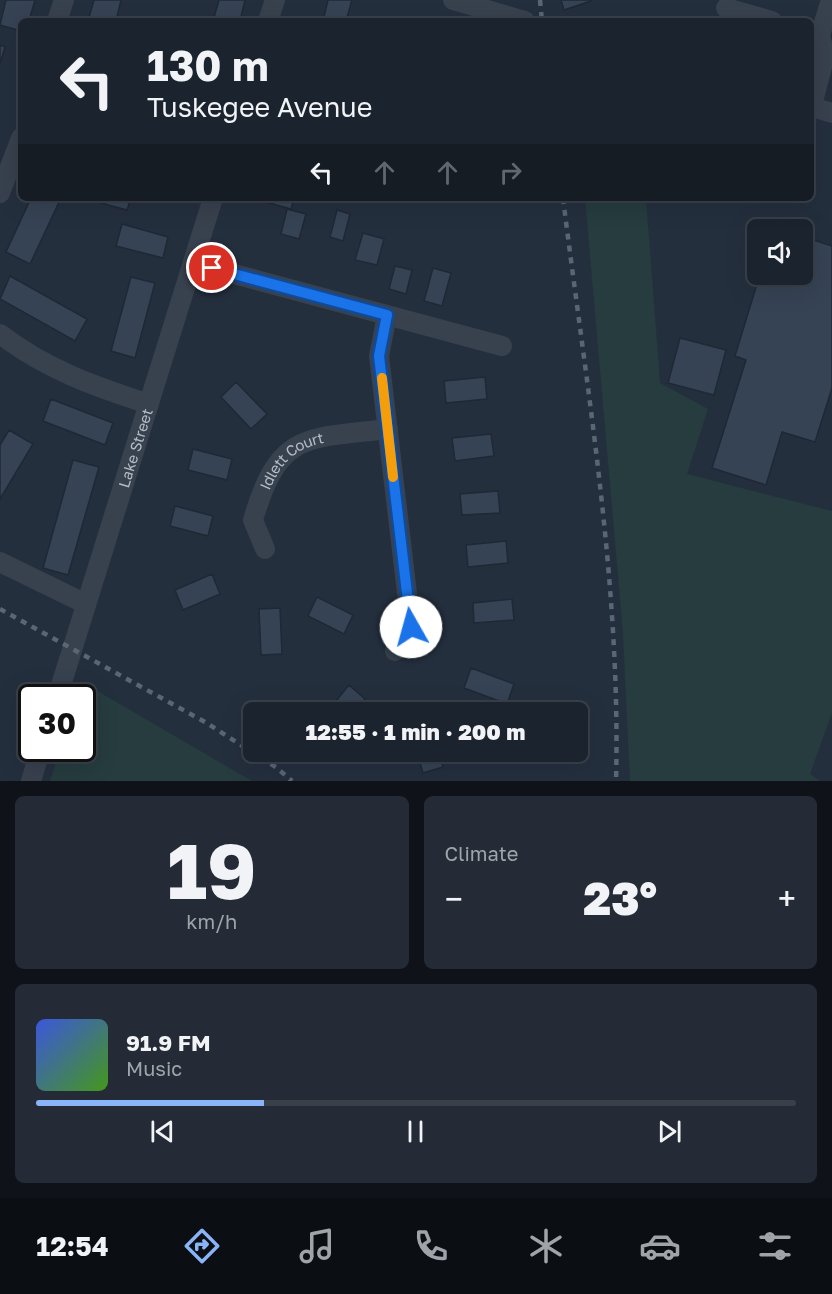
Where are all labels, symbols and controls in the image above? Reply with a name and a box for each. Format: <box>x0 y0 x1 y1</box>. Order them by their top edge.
text: 130 m <box>147 40 269 90</box>
icon: left <box>48 42 126 120</box>
text: Tuskegee Avenue <box>147 91 372 123</box>
icon: left <box>305 156 338 189</box>
icon: ahead <box>368 156 401 189</box>
icon: ahead <box>431 156 464 189</box>
icon: right <box>494 156 527 189</box>
map controls <box>747 219 813 285</box>
button: sound <box>747 219 813 285</box>
pin <box>186 242 237 293</box>
icon: arrive <box>195 251 228 284</box>
street label: Lake Street <box>114 406 156 490</box>
street label: Idlett Court <box>256 428 325 492</box>
position arrow <box>379 595 443 659</box>
speed limit sign: 30 <box>18 684 96 762</box>
text: 12:55 · 1 min · 200 m <box>306 718 525 745</box>
text: 19 <box>167 823 257 916</box>
text: Climate <box>445 841 518 865</box>
text: 23° <box>583 871 657 925</box>
text: − <box>445 879 463 918</box>
text: + <box>778 879 796 918</box>
text: km/h <box>186 909 237 933</box>
text: 91.9 FM <box>126 1029 210 1056</box>
text: Music <box>126 1056 182 1080</box>
icon: previous <box>146 1115 179 1148</box>
icon: pause <box>399 1115 432 1148</box>
icon: next <box>653 1115 686 1148</box>
icon: directions <box>181 1225 223 1267</box>
icon: music <box>296 1225 338 1267</box>
icon: phone <box>410 1225 452 1267</box>
icon: climate <box>525 1225 567 1267</box>
icon: car <box>639 1225 681 1267</box>
icon: filters <box>754 1225 796 1267</box>
text: 12:54 <box>36 1230 109 1262</box>

